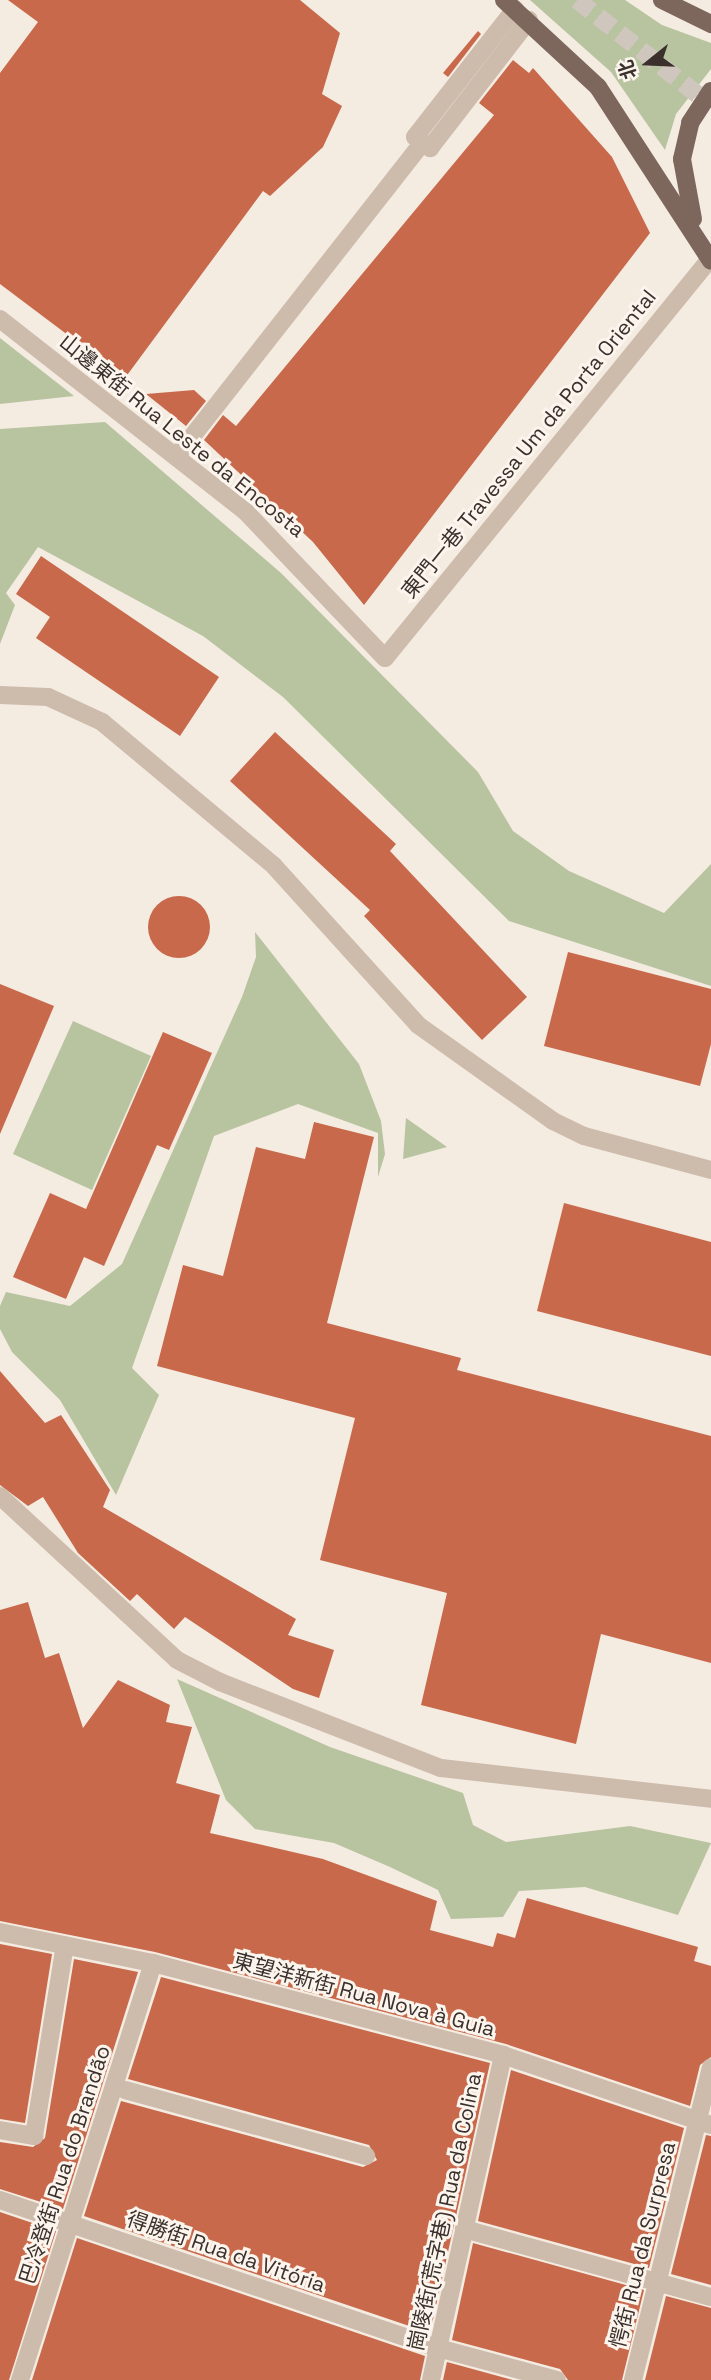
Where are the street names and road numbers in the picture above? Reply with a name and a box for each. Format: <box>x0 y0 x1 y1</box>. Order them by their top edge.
street label: 東門一巷 Travessa Um da Porta Oriental <box>397 285 661 603</box>
street label: 山邊東街 Rua Leste da Encosta <box>54 329 310 543</box>
street label: 東望洋新街 Rua Nova à Guia <box>230 1948 498 2042</box>
street label: 巴冷登街 Rua do Brandão <box>14 2042 116 2288</box>
street label: 崗陵街(荒字巷) Rua da Colina <box>403 2071 487 2353</box>
street label: 愕街 Rua da Surpresa <box>605 2139 681 2351</box>
street label: 得勝街 Rua da Vitória <box>123 2206 329 2298</box>

